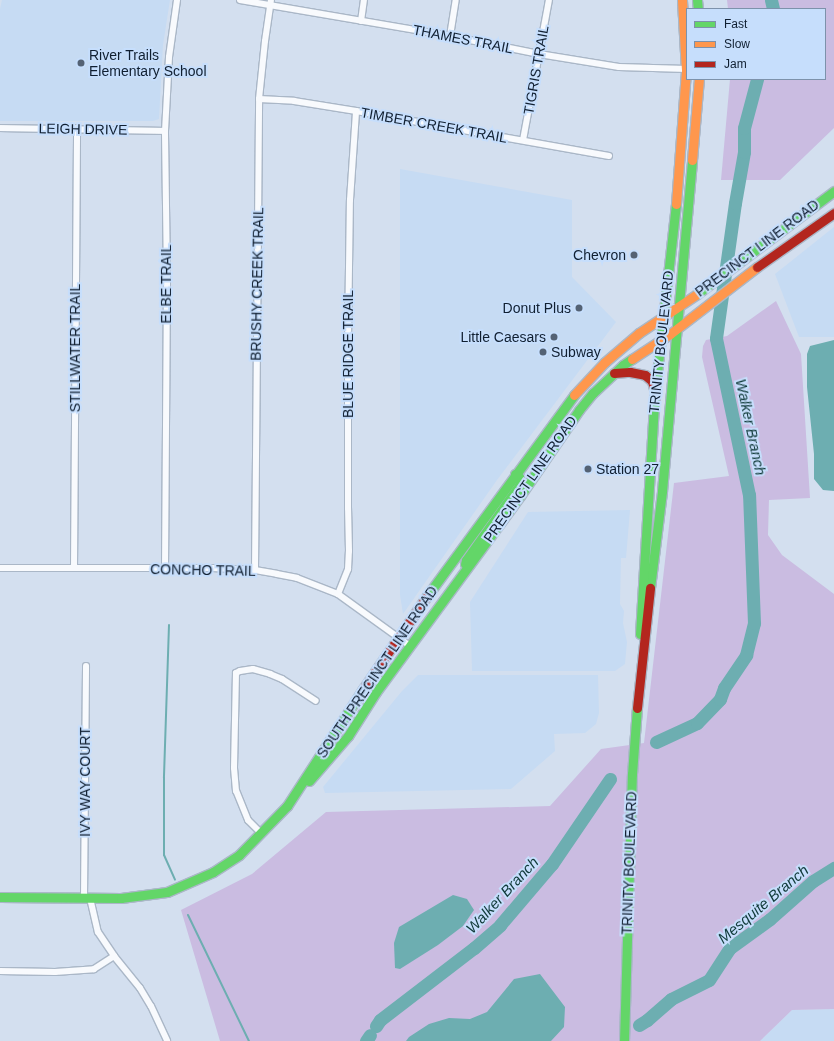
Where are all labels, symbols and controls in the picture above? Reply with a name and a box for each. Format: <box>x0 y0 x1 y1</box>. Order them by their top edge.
legend <box>686 8 826 80</box>
text: Fast <box>724 17 747 31</box>
street label: THAMES TRAIL <box>411 21 515 57</box>
street label: TIGRIS TRAIL <box>520 24 552 116</box>
text: Slow <box>724 37 750 51</box>
place label: River Trails Elementary School <box>89 47 207 80</box>
text: Jam <box>724 57 747 71</box>
marker: River Trails Elementary School <box>76 58 86 68</box>
street label: TIMBER CREEK TRAIL <box>359 104 509 146</box>
street label: LEIGH DRIVE <box>39 120 127 138</box>
street label: PRECINCT LINE ROAD <box>692 196 822 300</box>
street label: BRUSHY CREEK TRAIL <box>247 207 267 361</box>
street label: ELBE TRAIL <box>158 244 174 324</box>
place label: Chevron <box>573 247 626 263</box>
marker: Chevron <box>629 250 639 260</box>
street label: TRINITY BOULEVARD <box>645 270 677 414</box>
street label: STILLWATER TRAIL <box>67 284 83 412</box>
street label: BLUE RIDGE TRAIL <box>340 290 356 418</box>
place label: Donut Plus <box>503 300 571 316</box>
marker: Donut Plus <box>574 303 584 313</box>
place label: Little Caesars <box>460 329 546 345</box>
marker: Little Caesars <box>549 332 559 342</box>
place label: Subway <box>551 344 601 360</box>
marker: Subway <box>538 347 548 357</box>
water label: Walker Branch <box>732 377 770 477</box>
street label: PRECINCT LINE ROAD <box>480 412 580 546</box>
place label: Station 27 <box>596 461 659 477</box>
marker: Station 27 <box>583 464 593 474</box>
street label: CONCHO TRAIL <box>150 561 256 579</box>
street label: SOUTH PRECINCT LINE ROAD <box>313 583 441 761</box>
street label: IVY WAY COURT <box>77 727 93 837</box>
street label: TRINITY BOULEVARD <box>618 791 640 935</box>
water label: Walker Branch <box>462 853 542 937</box>
water label: Mesquite Branch <box>714 861 812 947</box>

